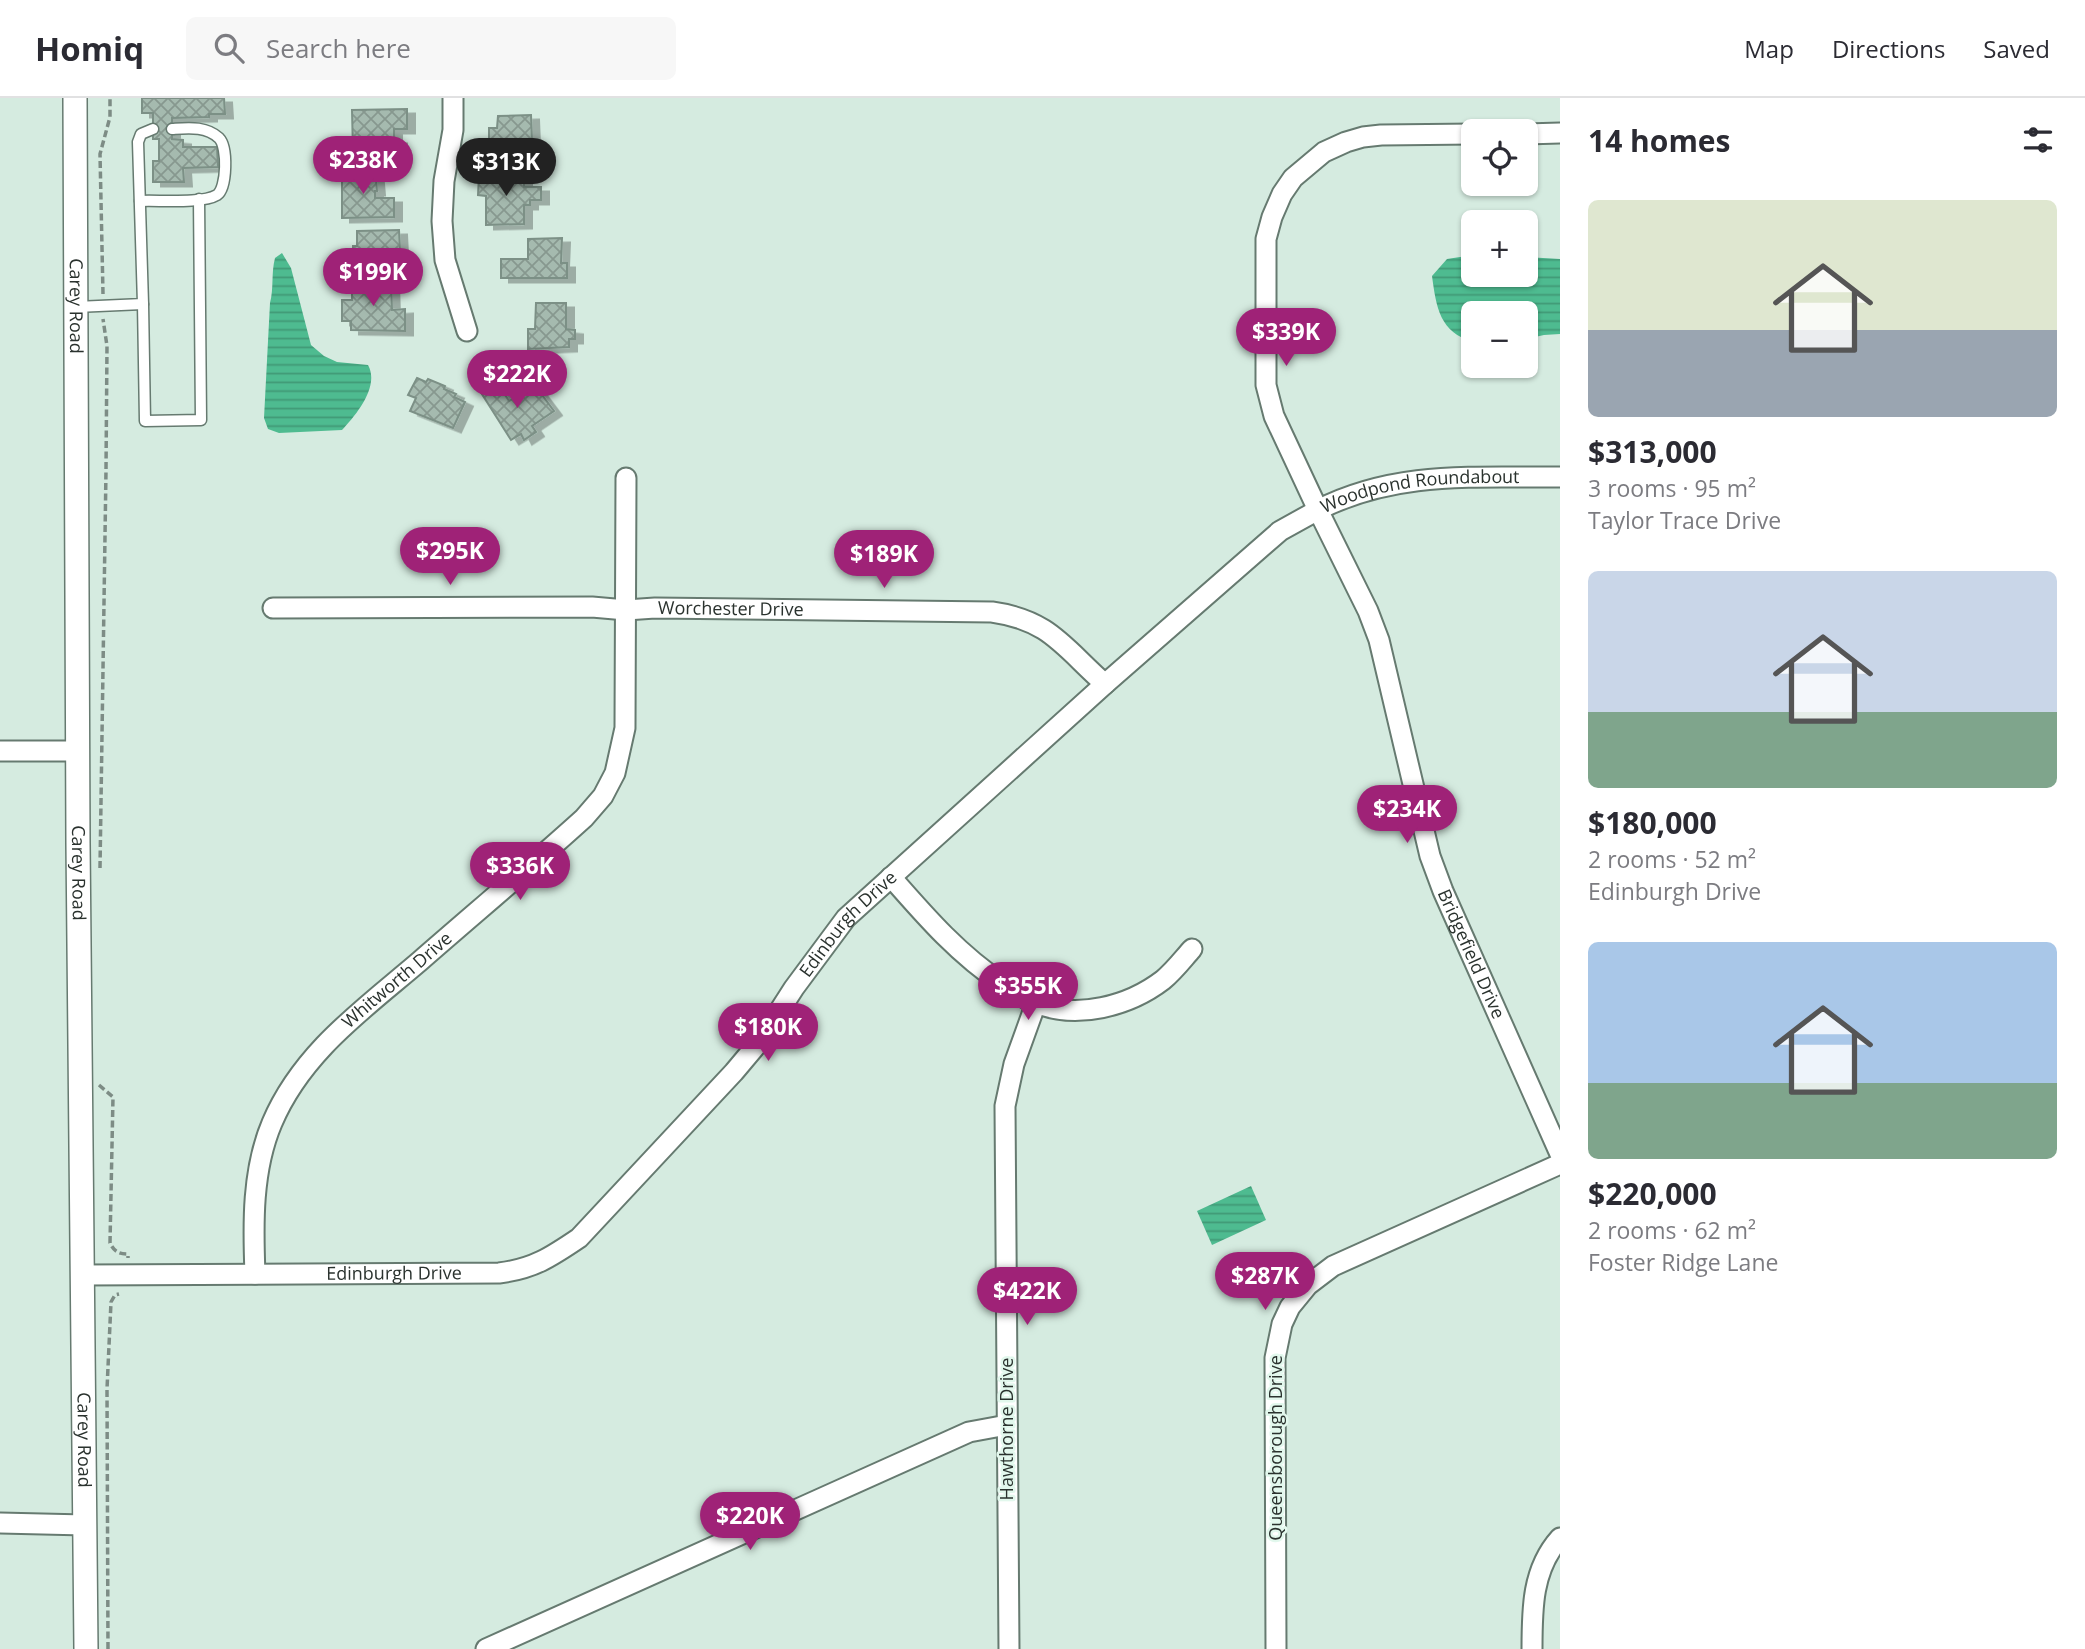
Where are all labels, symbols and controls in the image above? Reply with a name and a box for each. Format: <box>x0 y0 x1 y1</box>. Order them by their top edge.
search box <box>186 17 676 80</box>
text: Homiq <box>35 26 144 71</box>
icon: search <box>210 29 248 67</box>
text: Search here <box>266 30 411 66</box>
text: Map <box>1744 32 1794 65</box>
text: Directions <box>1832 32 1945 65</box>
text: Saved <box>1983 32 2050 65</box>
map controls <box>1461 119 1538 378</box>
button: locate <box>1461 119 1538 196</box>
text: 14 homes <box>1588 120 1731 161</box>
icon: filters <box>2019 121 2057 159</box>
pin: $238K <box>314 136 412 196</box>
pin: $313K <box>457 139 555 198</box>
text: $238K <box>329 143 397 175</box>
text: $313K <box>472 145 540 177</box>
button: + <box>1461 210 1538 287</box>
icon: home <box>1760 245 1886 371</box>
pin: $199K <box>324 248 422 308</box>
text: $199K <box>339 255 407 287</box>
street label: Carey Road <box>65 258 89 354</box>
button: − <box>1461 301 1538 378</box>
pin: $339K <box>1237 308 1335 368</box>
text: $339K <box>1252 315 1320 347</box>
pin: $222K <box>468 350 566 410</box>
text: $222K <box>483 357 551 389</box>
text: $313,000 <box>1588 431 1717 472</box>
street label: Woodpond Roundabout <box>1316 464 1520 518</box>
text: 3 rooms · 95 m² <box>1588 472 1756 504</box>
text: Taylor Trace Drive <box>1588 504 1781 536</box>
pin: $295K <box>401 528 499 587</box>
pin: $189K <box>835 531 933 590</box>
text: $295K <box>416 534 484 566</box>
text: $189K <box>850 537 918 569</box>
street label: Worchester Drive <box>658 595 804 621</box>
icon: home <box>1760 616 1886 742</box>
pin: $234K <box>1358 786 1456 845</box>
text: $234K <box>1373 792 1441 824</box>
text: $180,000 <box>1588 802 1717 843</box>
street label: Carey Road <box>67 825 92 921</box>
pin: $336K <box>471 842 569 902</box>
text: 2 rooms · 52 m² <box>1588 843 1756 875</box>
text: $336K <box>486 849 554 881</box>
street label: Edinburgh Drive <box>793 865 901 982</box>
text: Edinburgh Drive <box>1588 875 1761 907</box>
street label: Bridgefield Drive <box>1433 885 1511 1022</box>
street label: Whitworth Drive <box>336 926 456 1033</box>
pin: $355K <box>979 962 1077 1022</box>
text: $355K <box>994 969 1062 1001</box>
icon: home <box>1760 987 1886 1113</box>
pin: $180K <box>719 1004 817 1063</box>
text: $180K <box>734 1010 802 1042</box>
text: $220,000 <box>1588 1173 1717 1214</box>
text: 2 rooms · 62 m² <box>1588 1214 1756 1246</box>
text: Foster Ridge Lane <box>1588 1246 1778 1278</box>
pin: $287K <box>1216 1252 1314 1312</box>
text: $287K <box>1231 1259 1299 1291</box>
street label: Edinburgh Drive <box>326 1260 462 1285</box>
pin: $422K <box>978 1268 1076 1327</box>
text: $422K <box>993 1274 1061 1306</box>
street label: Queensborough Drive <box>1263 1355 1287 1541</box>
street label: Hawthorne Drive <box>994 1358 1018 1500</box>
street label: Carey Road <box>72 1392 97 1488</box>
pin: $220K <box>701 1492 799 1552</box>
text: $220K <box>716 1499 784 1531</box>

